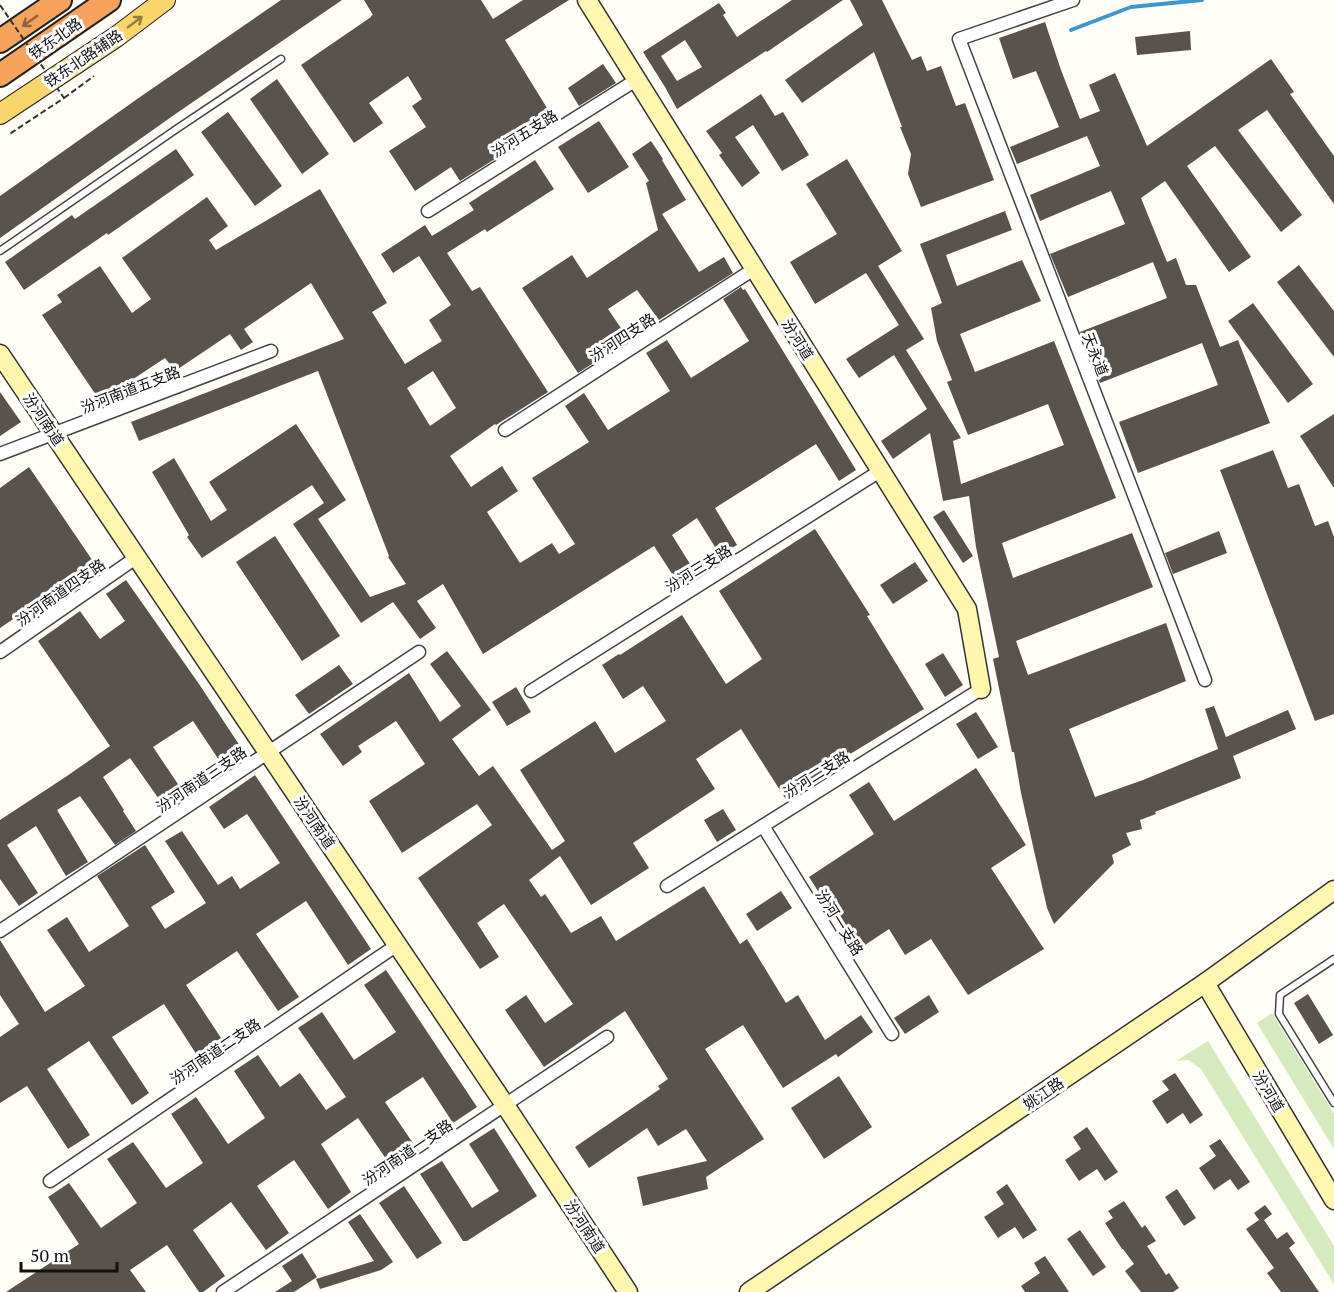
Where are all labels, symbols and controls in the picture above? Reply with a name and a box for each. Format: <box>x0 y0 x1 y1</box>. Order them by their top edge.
street label: 铁东北路 <box>25 13 85 63</box>
one-way arrow <box>22 15 39 27</box>
one-way arrow <box>127 16 143 28</box>
street label: 铁东北路辅路 <box>40 25 126 91</box>
street label: 汾河五支路 <box>487 105 561 161</box>
street label: 汾河四支路 <box>585 308 659 366</box>
street label: 汾河道 <box>778 315 818 363</box>
street label: 天永道 <box>1079 329 1113 379</box>
street label: 汾河南道五支路 <box>77 361 183 417</box>
street label: 汾河南道 <box>19 389 69 449</box>
street label: 汾河三支路 <box>661 540 735 596</box>
street label: 汾河南道四支路 <box>11 554 109 630</box>
street label: 汾河南道三支路 <box>152 741 250 817</box>
street label: 汾河二支路 <box>779 746 853 802</box>
street label: 汾河南道 <box>290 792 340 852</box>
street label: 汾河一支路 <box>812 885 868 959</box>
street label: 汾河南道二支路 <box>166 1013 264 1089</box>
street label: 汾河道 <box>1249 1067 1289 1115</box>
street label: 姚江路 <box>1019 1072 1067 1114</box>
street label: 汾河南道一支路 <box>358 1114 456 1190</box>
street label: 汾河南道 <box>560 1195 610 1257</box>
scale bar <box>21 1235 117 1273</box>
text: 50 m <box>30 1243 70 1267</box>

